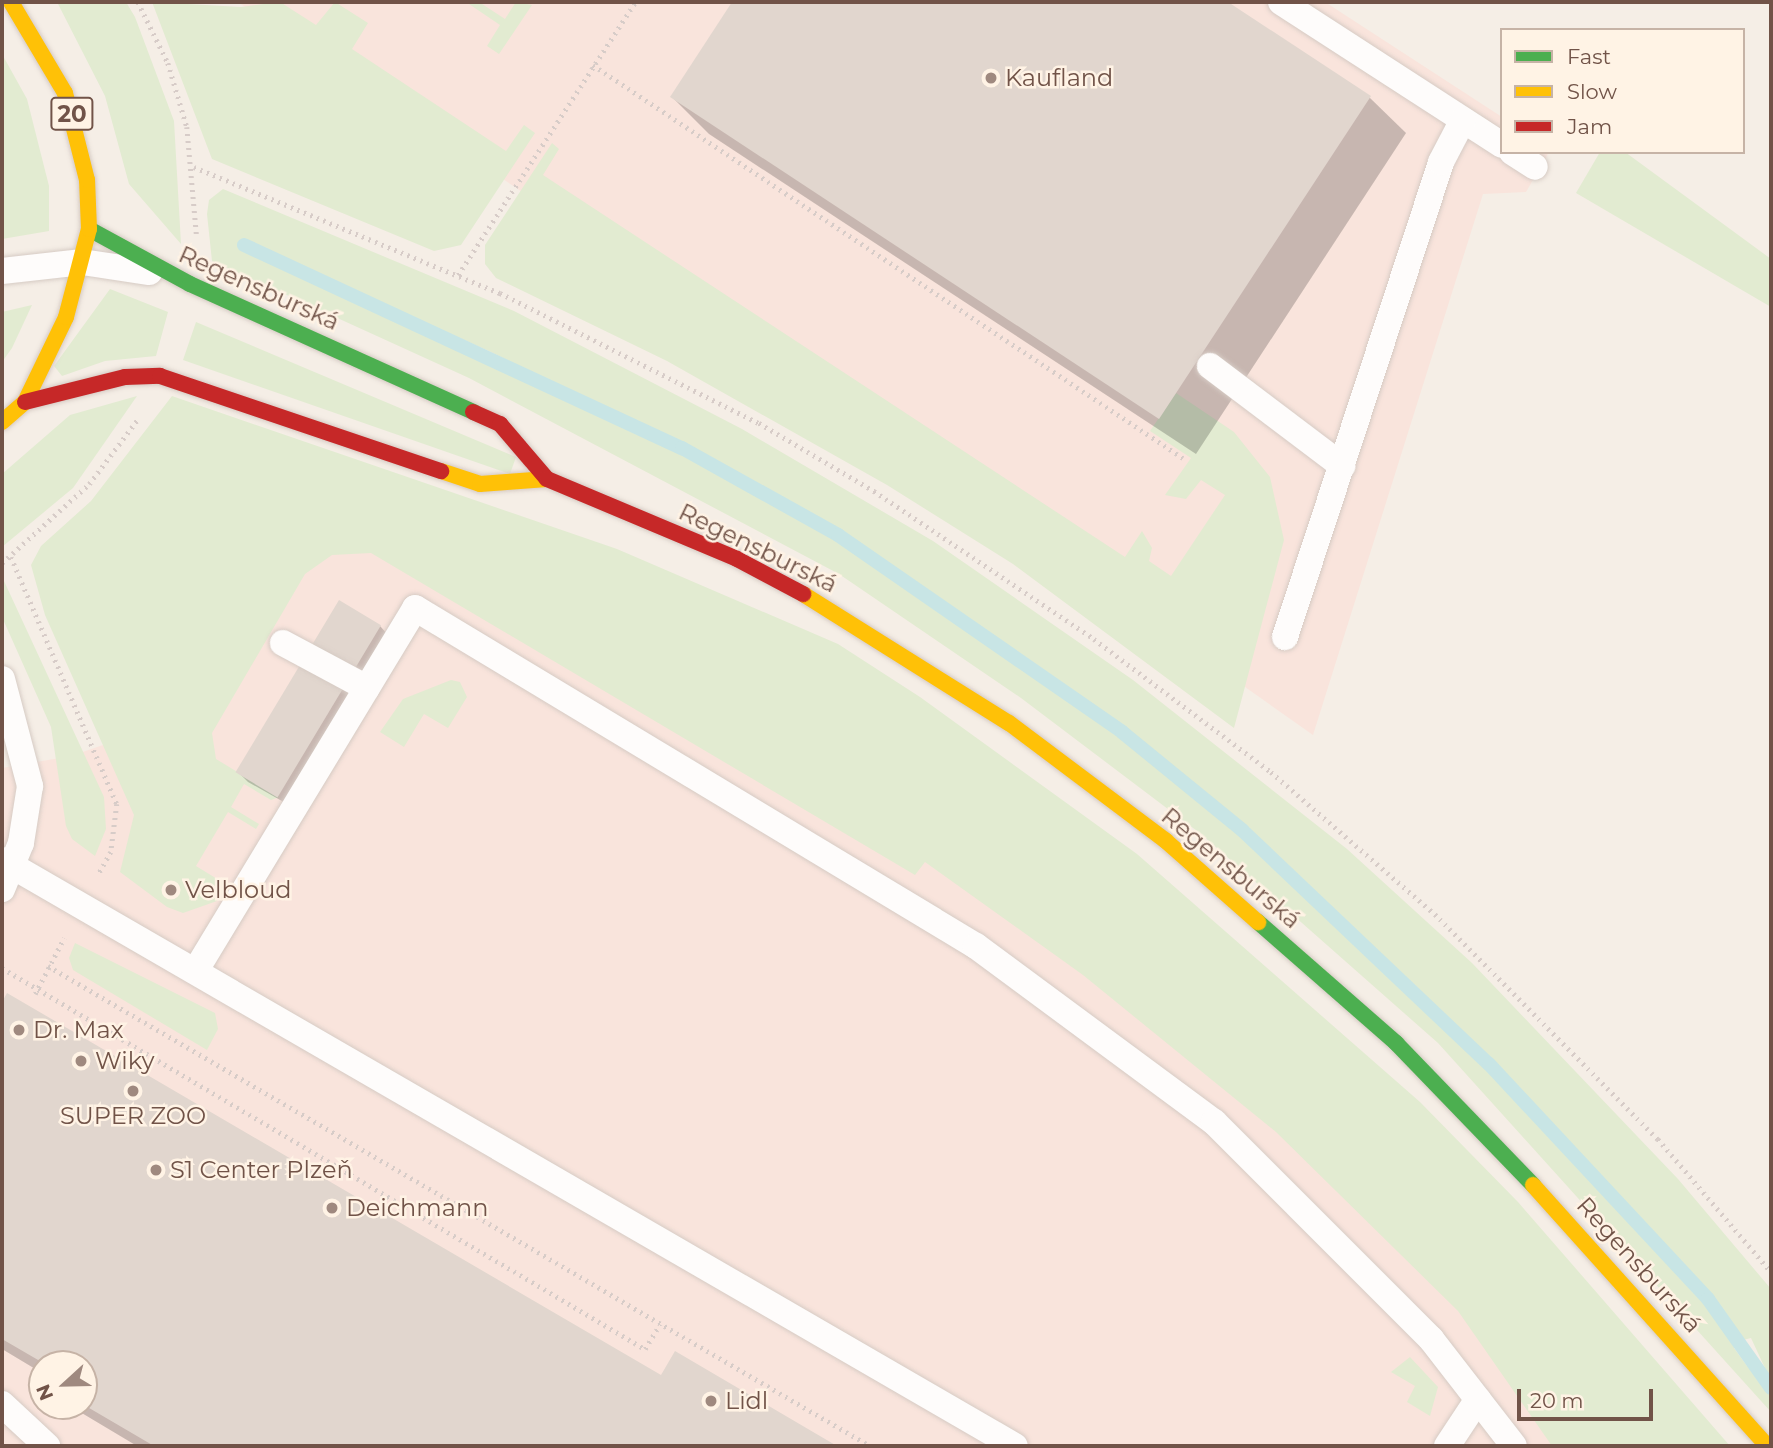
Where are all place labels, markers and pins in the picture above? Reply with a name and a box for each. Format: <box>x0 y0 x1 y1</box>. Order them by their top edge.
place label: Kaufland <box>1005 64 1113 92</box>
marker: Kaufland <box>983 70 999 86</box>
place label: Velbloud <box>185 876 292 904</box>
marker: Velbloud <box>163 882 179 898</box>
place label: Dr. Max <box>33 1016 123 1044</box>
marker: Dr. Max <box>11 1022 27 1038</box>
place label: Wiky <box>95 1047 154 1075</box>
marker: Wiky <box>73 1053 89 1069</box>
marker: SUPER ZOO <box>125 1083 141 1099</box>
place label: SUPER ZOO <box>60 1102 206 1130</box>
place label: S1 Center Plzeň <box>170 1156 353 1184</box>
marker: S1 Center Plzeň <box>148 1162 164 1178</box>
place label: Deichmann <box>346 1194 488 1222</box>
marker: Deichmann <box>324 1200 340 1216</box>
place label: Lidl <box>725 1387 768 1415</box>
marker: Lidl <box>703 1393 719 1409</box>

